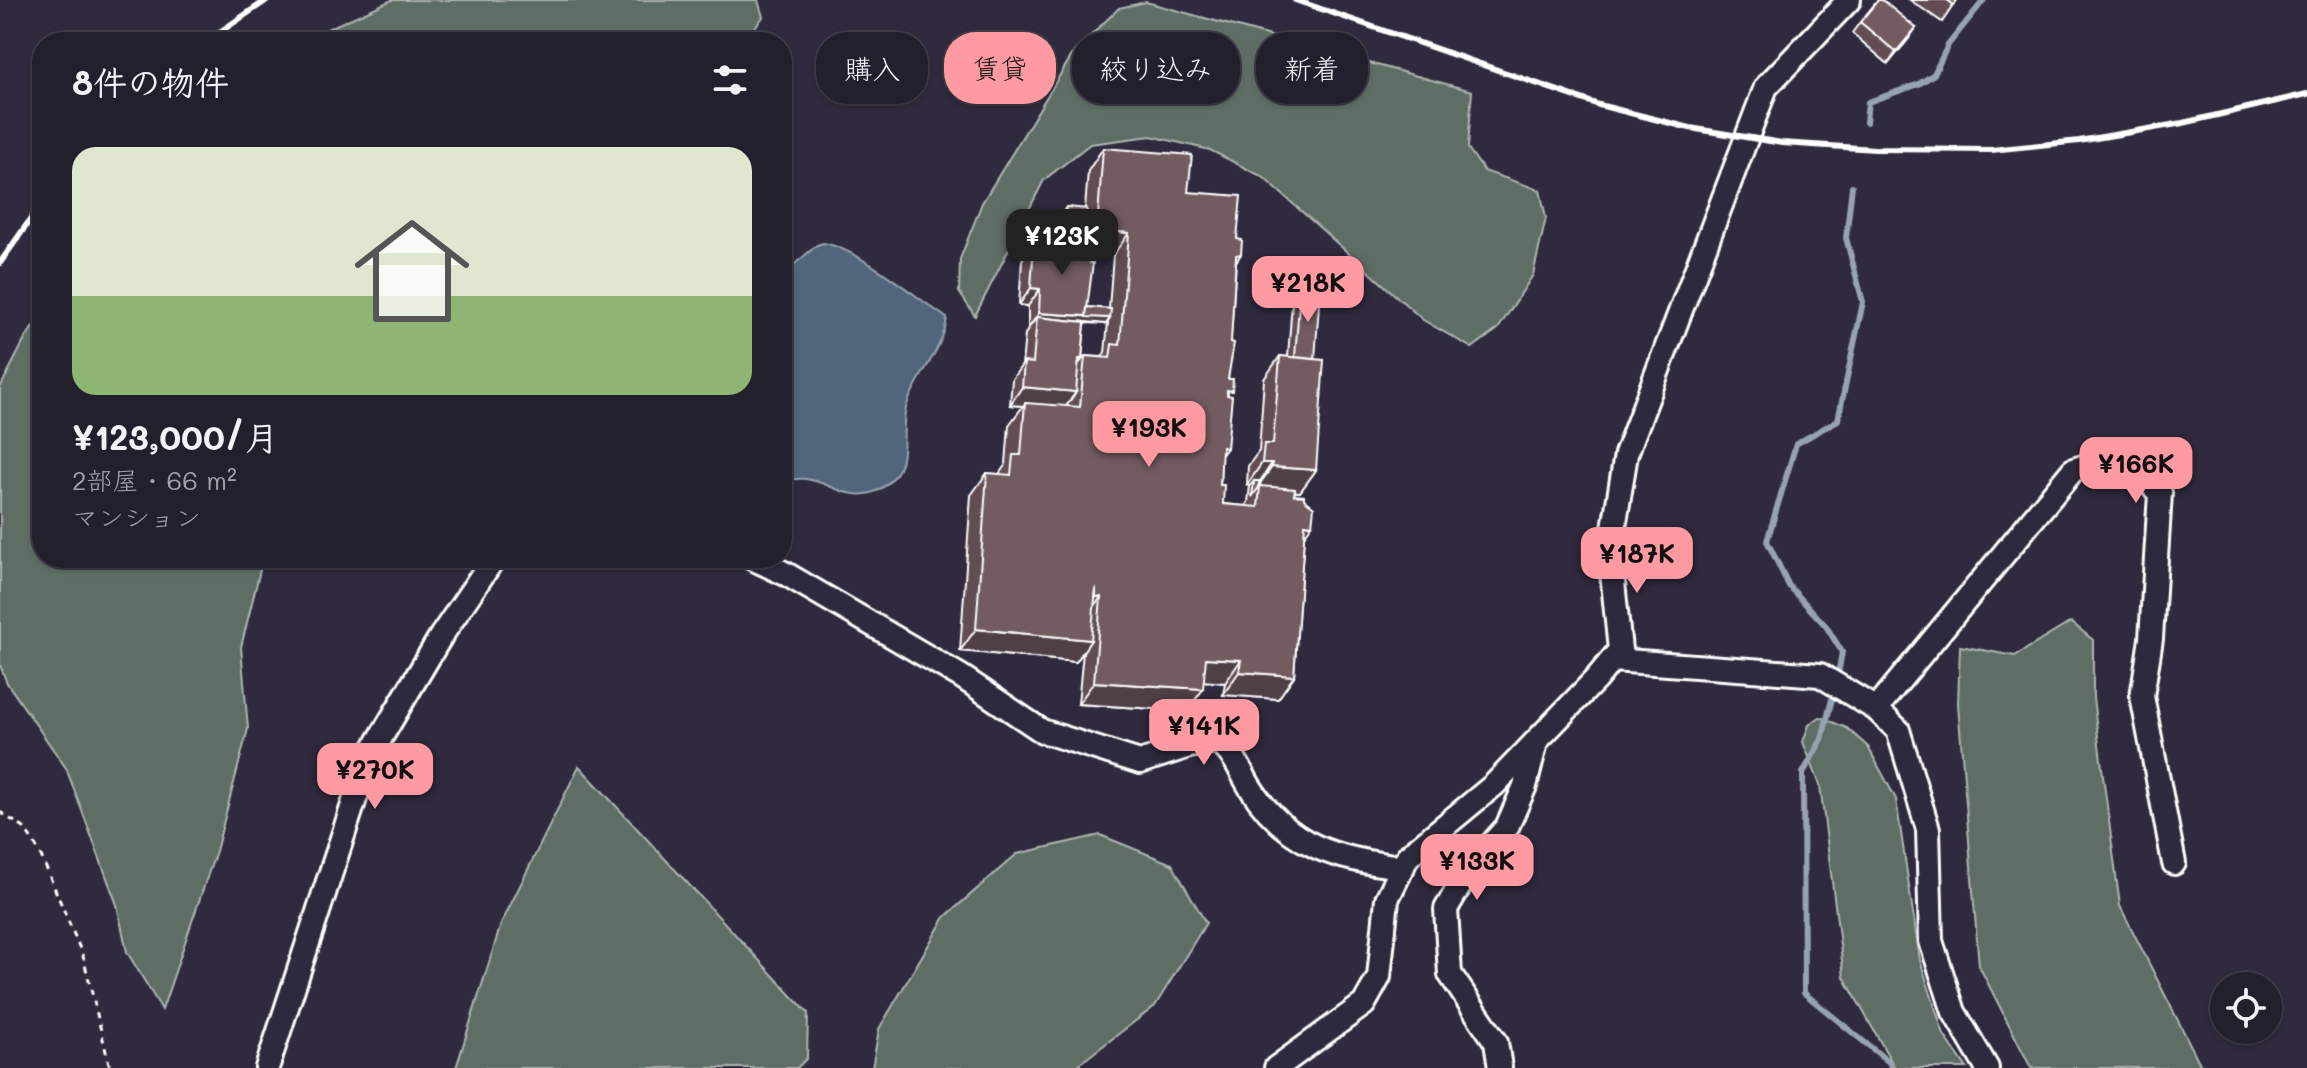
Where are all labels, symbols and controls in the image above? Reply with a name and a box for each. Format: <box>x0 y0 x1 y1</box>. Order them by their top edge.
chip: 購入 <box>816 32 928 104</box>
chip: 賃貸 <box>944 32 1056 104</box>
chip: 絞り込み <box>1072 32 1240 104</box>
chip: 新着 <box>1256 32 1368 104</box>
icon: filters <box>708 58 752 102</box>
text: 8件の物件 <box>72 59 229 104</box>
icon: home <box>340 199 484 343</box>
pin: ¥123K <box>1006 209 1118 277</box>
text: ¥123K <box>1024 218 1100 252</box>
pin: ¥218K <box>1252 256 1364 324</box>
text: ¥218K <box>1270 265 1346 299</box>
pin: ¥193K <box>1093 401 1205 469</box>
text: ¥193K <box>1111 410 1187 444</box>
text: ¥123,000/月 <box>72 414 279 459</box>
pin: ¥166K <box>2080 437 2192 505</box>
text: ¥166K <box>2097 446 2175 480</box>
text: 2部屋 · 66 m² <box>72 463 237 497</box>
text: マンション <box>72 500 201 534</box>
pin: ¥187K <box>1581 527 1693 595</box>
text: ¥187K <box>1599 536 1675 570</box>
pin: ¥141K <box>1148 699 1260 767</box>
text: ¥141K <box>1167 708 1241 742</box>
pin: ¥270K <box>319 743 431 811</box>
text: ¥270K <box>335 752 415 786</box>
pin: ¥133K <box>1421 834 1533 902</box>
text: ¥133K <box>1439 843 1515 877</box>
map controls <box>2210 972 2282 1044</box>
button: locate <box>2210 972 2282 1044</box>

